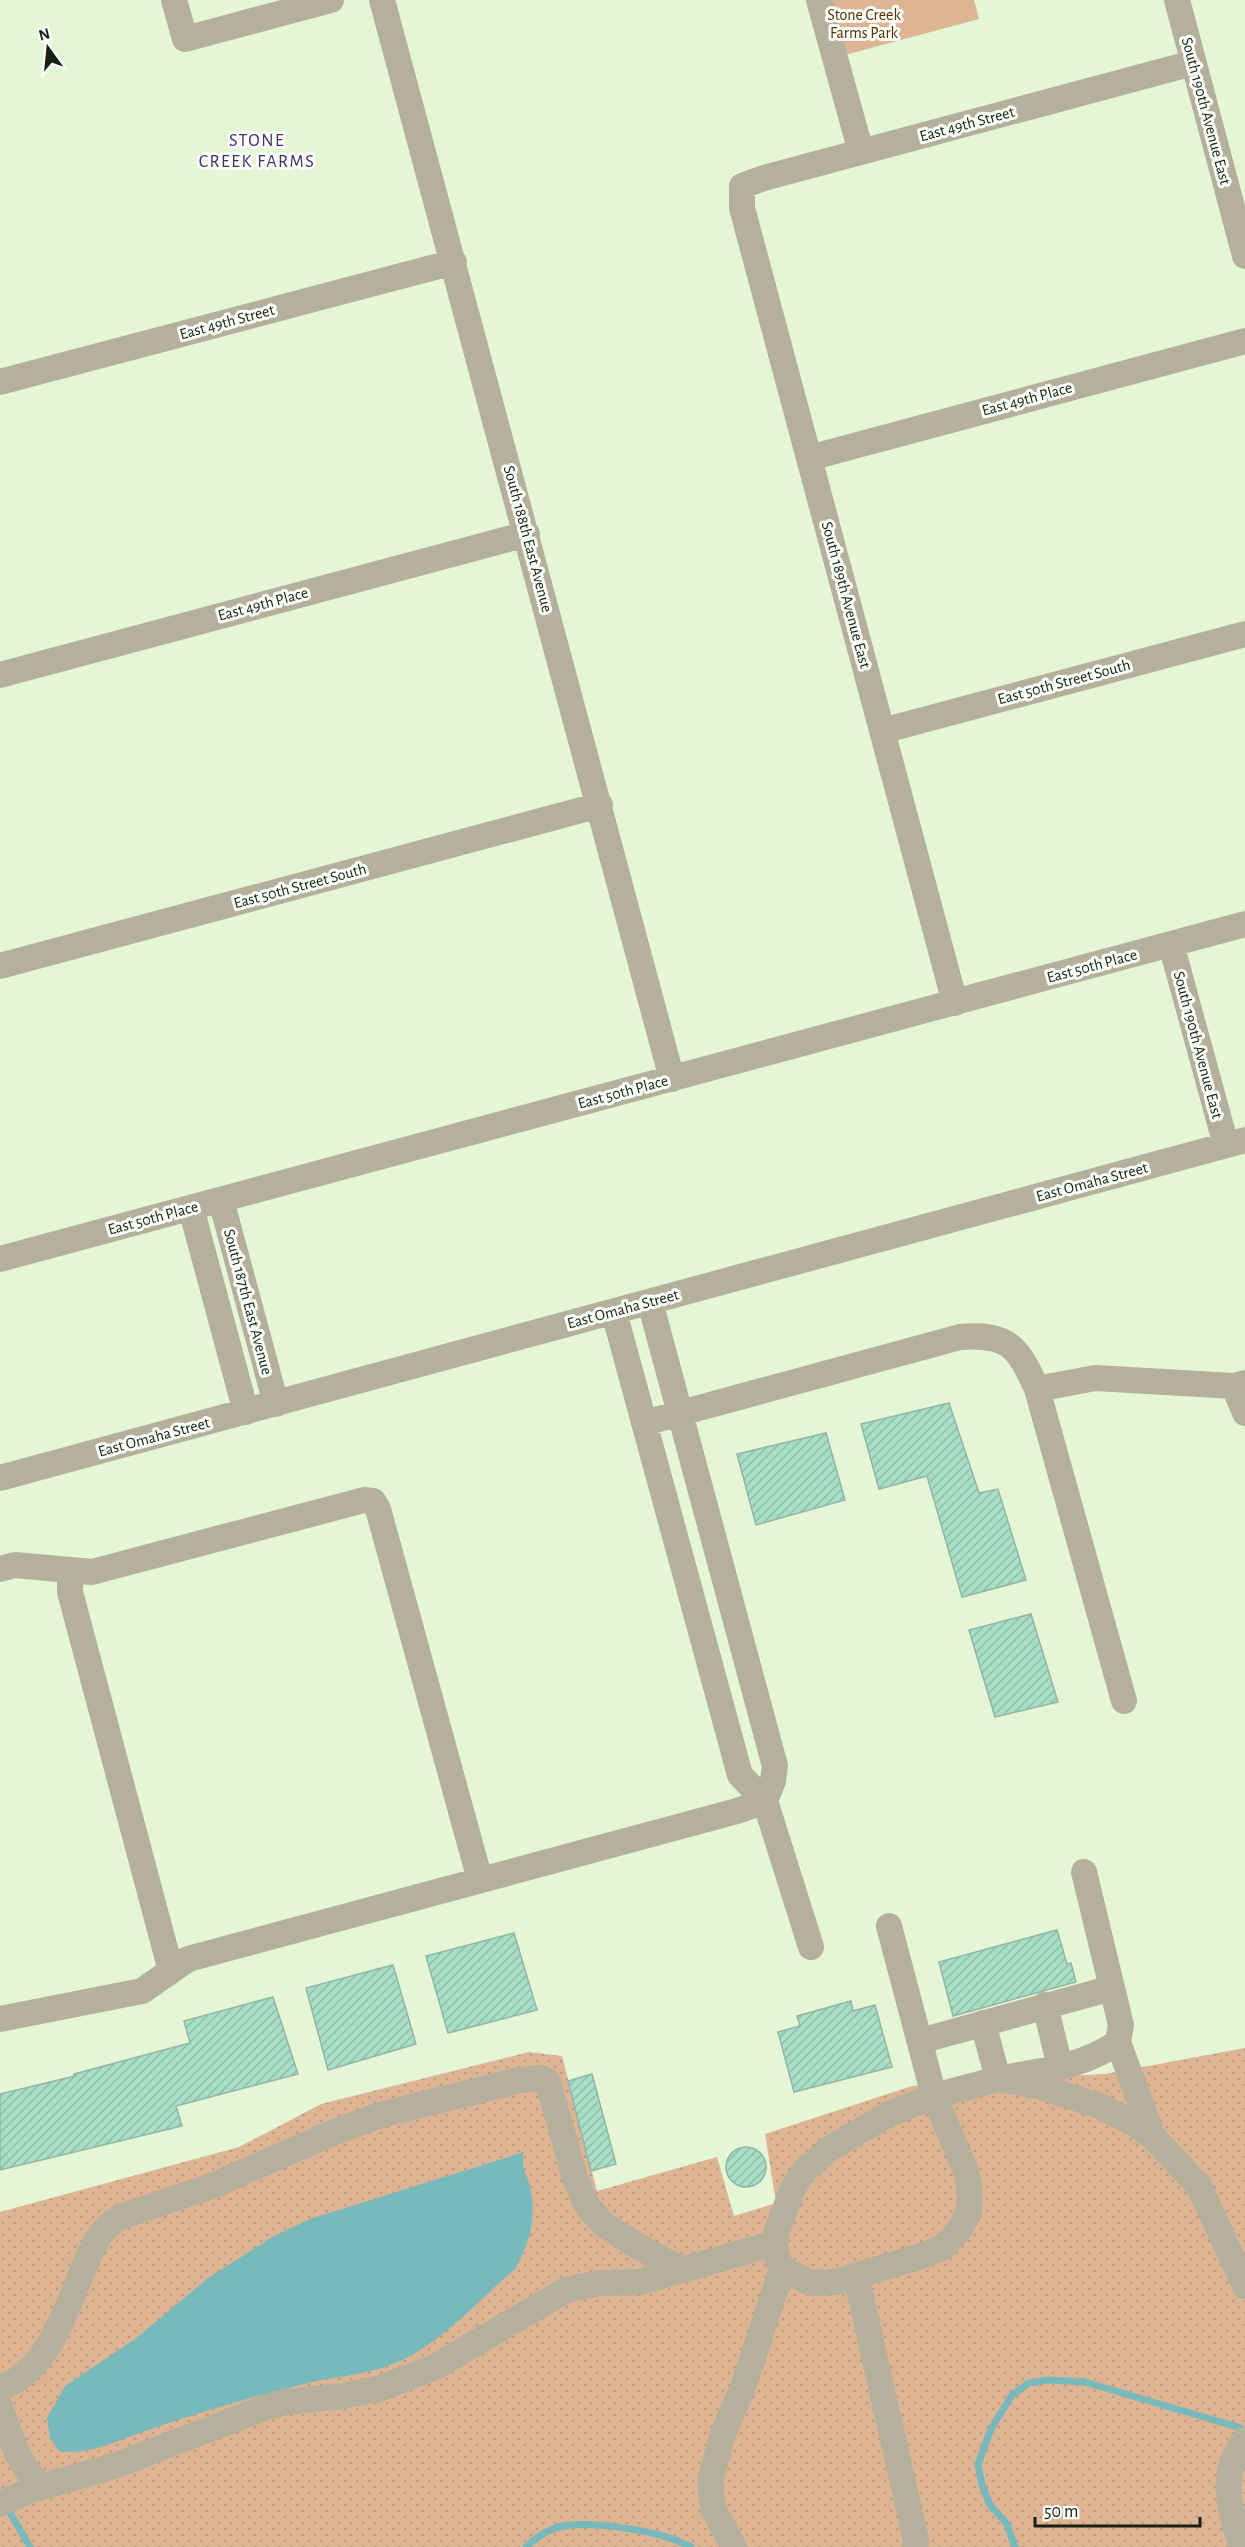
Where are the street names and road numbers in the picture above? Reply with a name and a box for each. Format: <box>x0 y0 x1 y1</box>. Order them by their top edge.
street label: South 190th Avenue East <box>1179 36 1233 186</box>
street label: East 49th Street <box>918 104 1016 144</box>
street label: East 49th Street <box>178 302 276 342</box>
street label: East 49th Place <box>980 379 1074 419</box>
street label: South 188th East Avenue <box>501 464 555 614</box>
street label: South 189th Avenue East <box>819 520 873 670</box>
street label: East 49th Place <box>216 584 310 624</box>
street label: East 50th Street South <box>996 657 1132 707</box>
street label: East 50th Street South <box>232 861 368 911</box>
street label: East 50th Place <box>1045 946 1139 986</box>
street label: South 190th Avenue East <box>1171 970 1225 1120</box>
street label: East 50th Place <box>576 1072 670 1112</box>
street label: East Omaha Street <box>1034 1159 1150 1205</box>
street label: East 50th Place <box>106 1198 200 1238</box>
street label: South 187th East Avenue <box>221 1227 275 1377</box>
street label: East Omaha Street <box>565 1286 681 1332</box>
street label: East Omaha Street <box>96 1414 212 1460</box>

